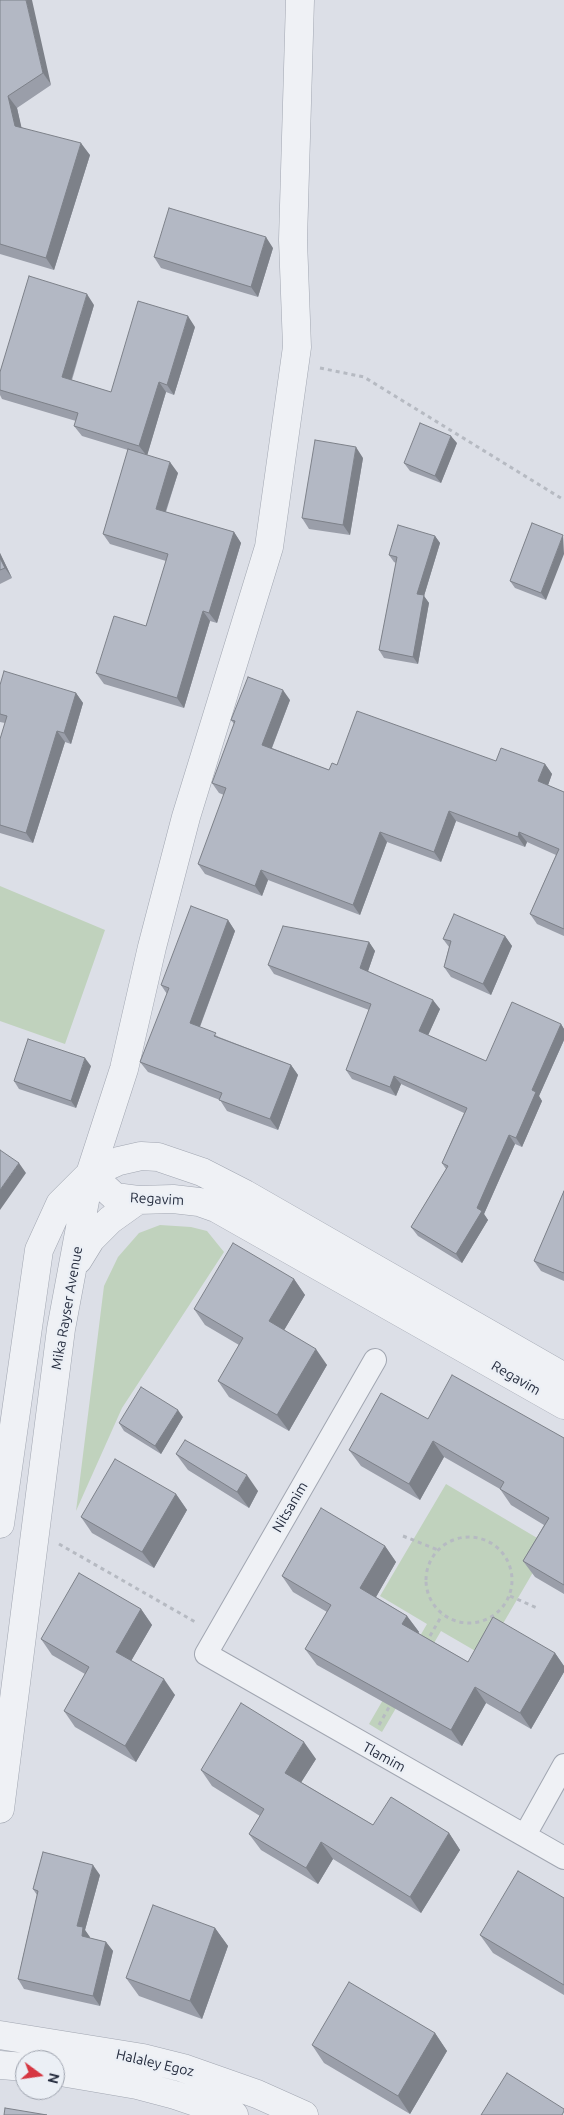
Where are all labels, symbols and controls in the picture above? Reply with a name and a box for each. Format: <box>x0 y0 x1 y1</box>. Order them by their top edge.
street label: Regavim <box>130 1189 184 1209</box>
street label: Mika Rayser Avenue <box>48 1245 86 1371</box>
street label: Regavim <box>488 1357 544 1399</box>
street label: Nitsanim <box>269 1479 311 1535</box>
street label: Tlamim <box>360 1738 408 1776</box>
street label: Halaley Egoz <box>114 2046 196 2080</box>
north arrow <box>15 2050 65 2100</box>
text: N <box>45 2071 63 2085</box>

